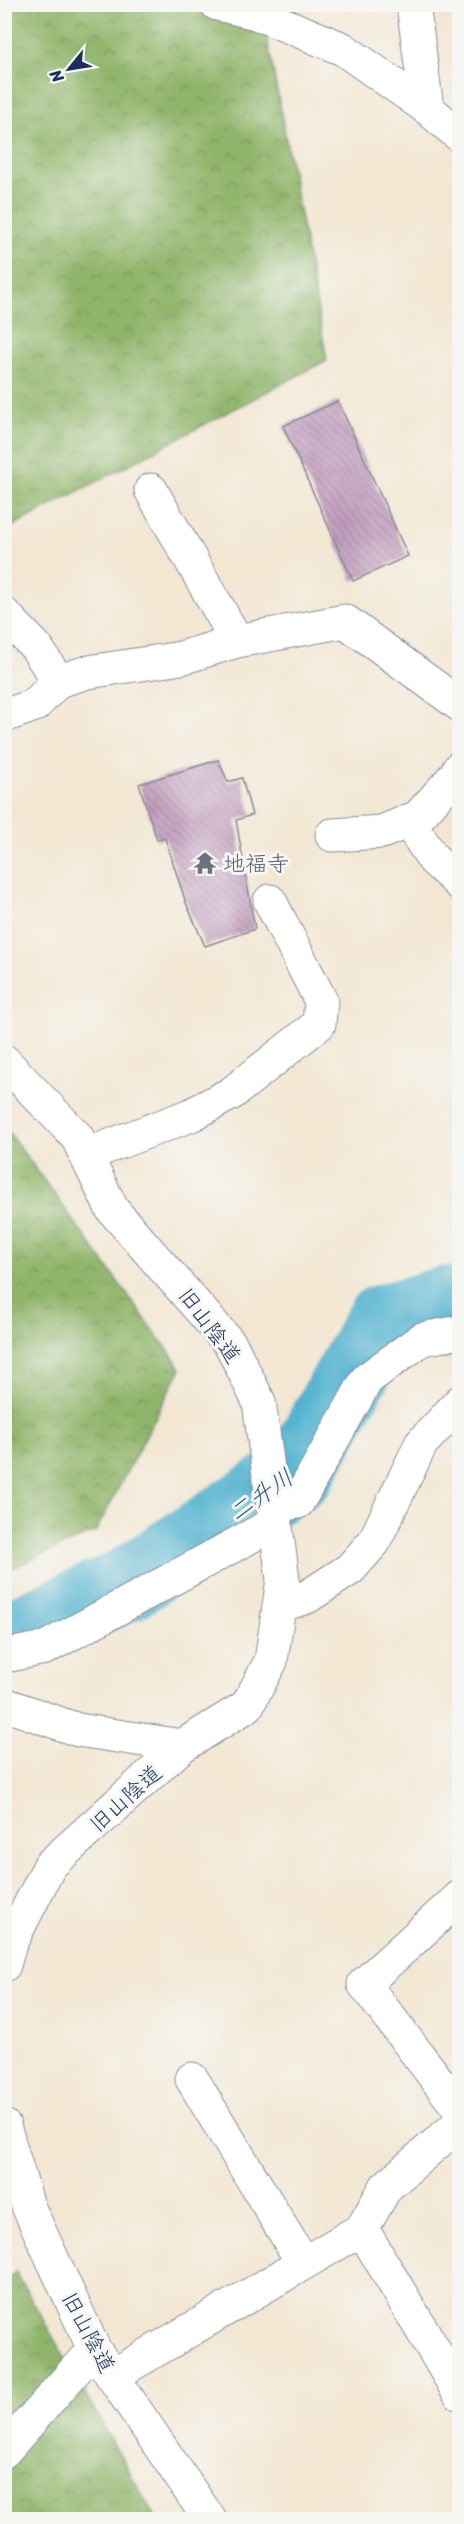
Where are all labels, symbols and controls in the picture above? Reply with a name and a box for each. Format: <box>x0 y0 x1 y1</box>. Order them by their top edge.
north arrow <box>39 39 99 99</box>
text: N <box>41 63 72 89</box>
place label: 地福寺 <box>223 844 289 883</box>
temple icon: 地福寺 <box>192 850 218 876</box>
street label: 旧山陰道 <box>168 1278 252 1372</box>
water label: 二升川 <box>219 1457 303 1533</box>
street label: 旧山陰道 <box>80 1754 171 1842</box>
street label: 旧山陰道 <box>51 2284 126 2380</box>

